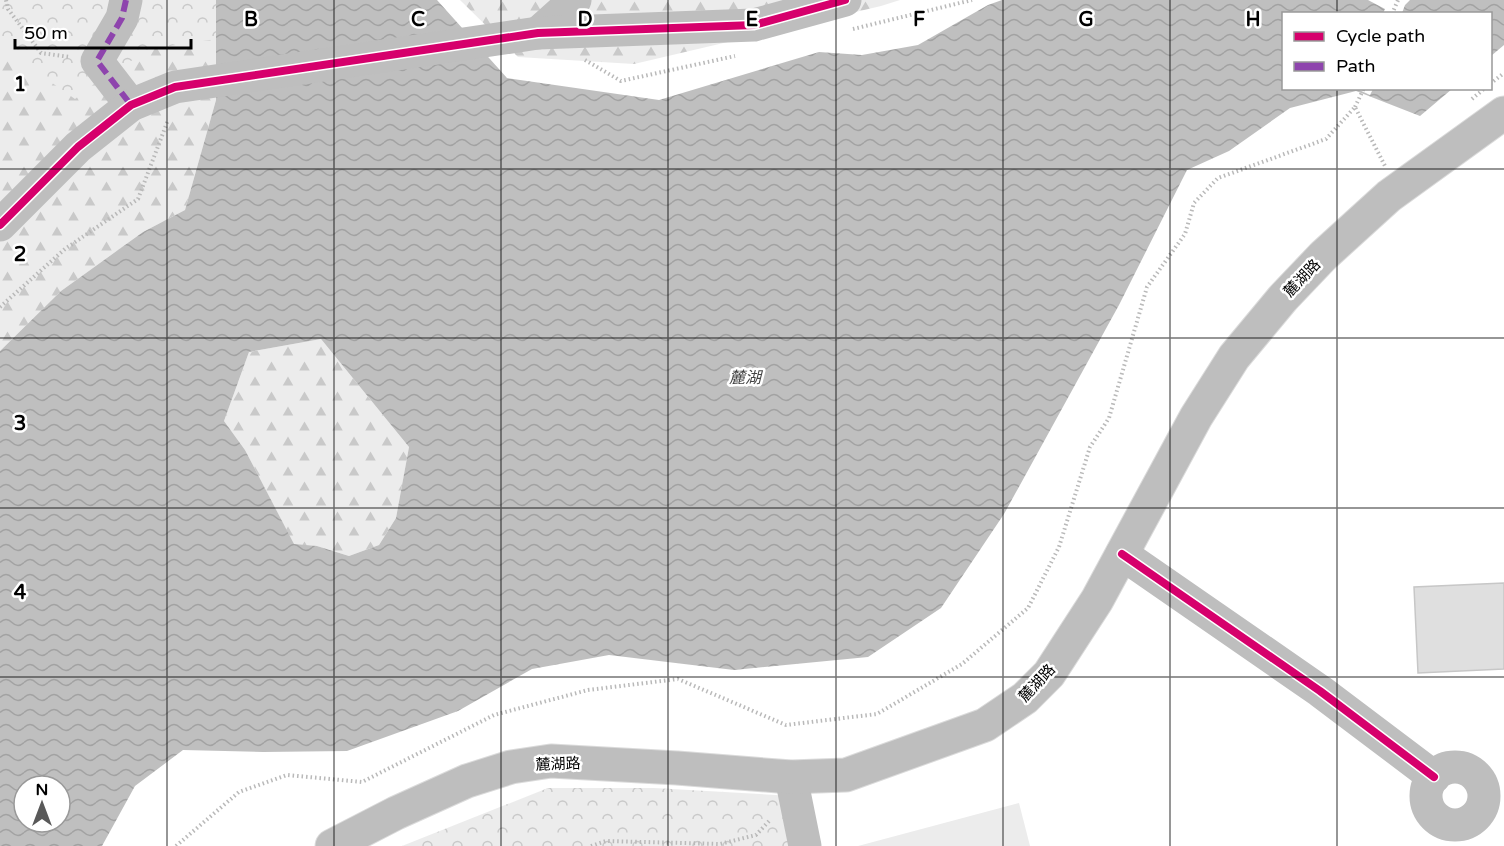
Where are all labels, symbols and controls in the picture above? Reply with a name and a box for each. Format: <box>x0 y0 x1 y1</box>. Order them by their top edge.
text: B <box>244 8 258 32</box>
text: C <box>411 8 425 32</box>
text: D <box>577 8 593 32</box>
text: E <box>746 8 759 32</box>
text: F <box>913 8 925 32</box>
text: G <box>1078 8 1094 32</box>
text: H <box>1245 8 1261 32</box>
scale bar <box>15 12 190 50</box>
legend <box>1282 12 1492 90</box>
text: 50 m <box>24 22 68 44</box>
text: Cycle path <box>1336 25 1425 47</box>
text: Path <box>1336 55 1375 77</box>
text: 1 <box>14 73 26 97</box>
text: 2 <box>14 243 26 267</box>
street label: 麓湖路 <box>1280 256 1324 300</box>
water label: 麓湖 <box>729 368 764 388</box>
text: 3 <box>14 412 26 436</box>
text: 4 <box>14 581 27 605</box>
street label: 麓湖路 <box>1015 660 1059 706</box>
street label: 麓湖路 <box>535 754 581 774</box>
north arrow <box>12 774 72 834</box>
text: N <box>36 780 48 800</box>

